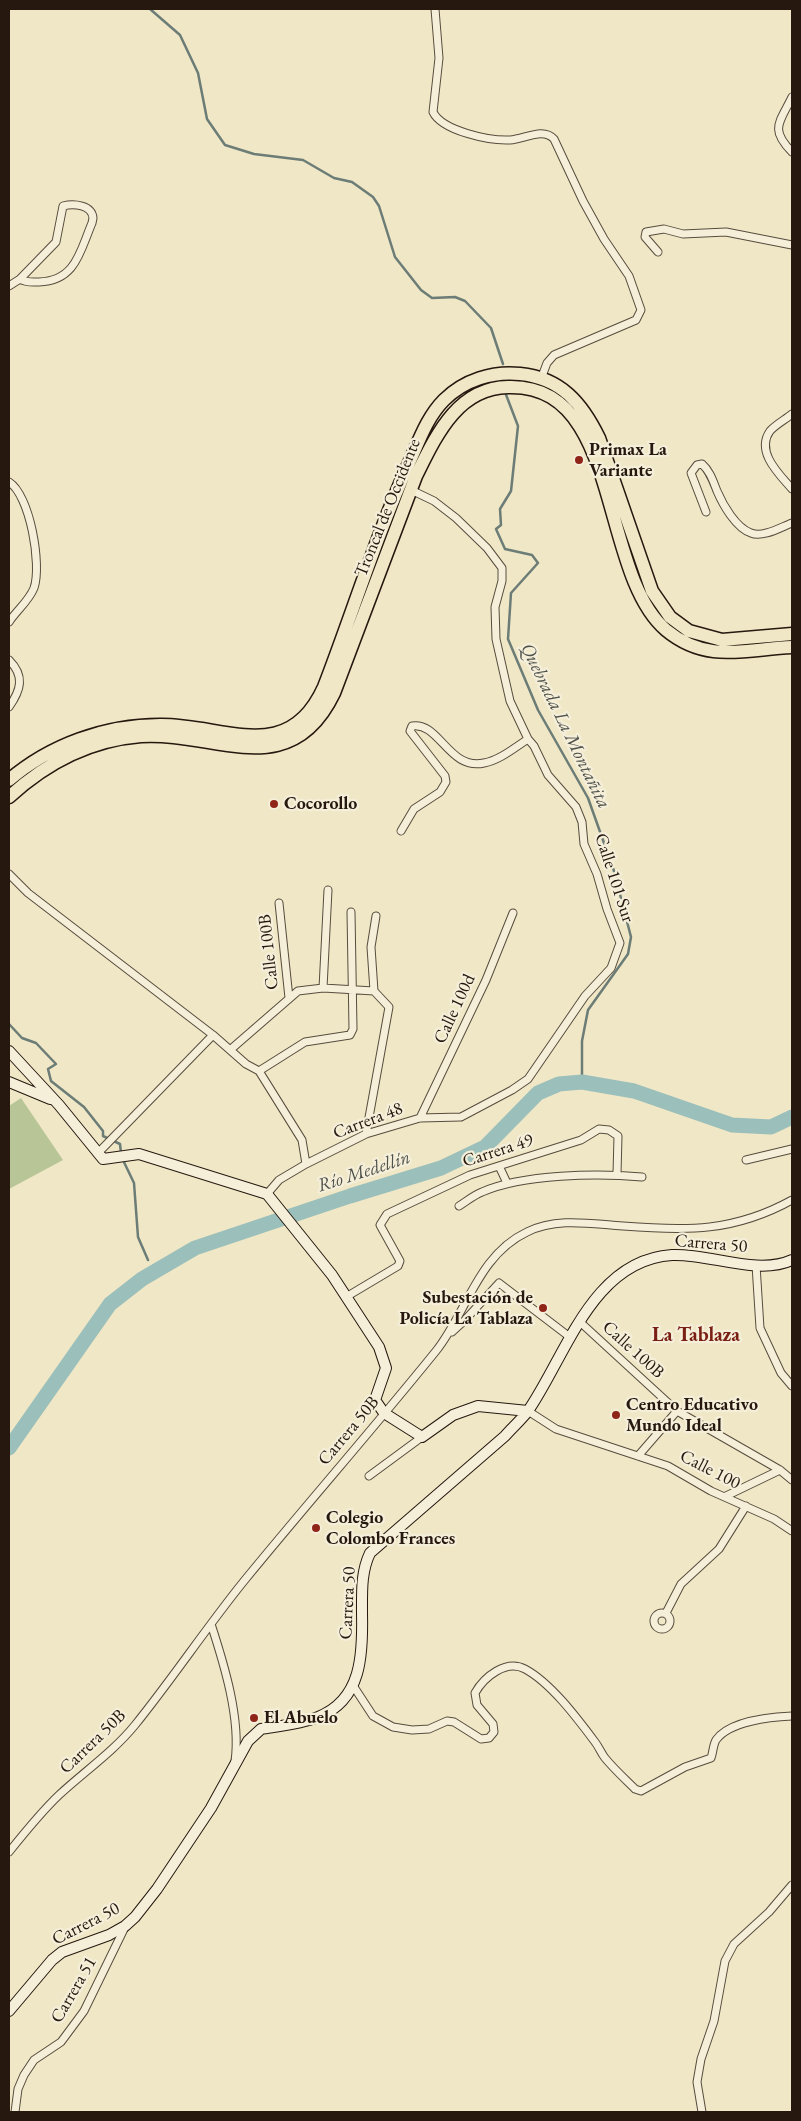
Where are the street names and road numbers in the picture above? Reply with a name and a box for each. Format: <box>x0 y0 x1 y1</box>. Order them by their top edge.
street label: Troncal de Occidente <box>350 436 426 580</box>
street label: Calle 101 Sur <box>589 831 639 925</box>
street label: Calle 100B <box>254 913 284 991</box>
street label: Calle 100d <box>430 971 480 1047</box>
street label: Carrera 48 <box>330 1098 406 1144</box>
street label: Carrera 49 <box>460 1129 536 1173</box>
street label: Carrera 50 <box>674 1230 748 1258</box>
street label: Calle 100B <box>598 1317 668 1383</box>
street label: Carrera 50B <box>314 1392 384 1470</box>
street label: Calle 100 <box>676 1446 744 1494</box>
street label: Carrera 50 <box>335 1566 361 1640</box>
street label: Carrera 50B <box>55 1705 131 1779</box>
street label: Carrera 50 <box>49 1898 123 1950</box>
street label: Carrera 51 <box>46 1953 102 2027</box>

